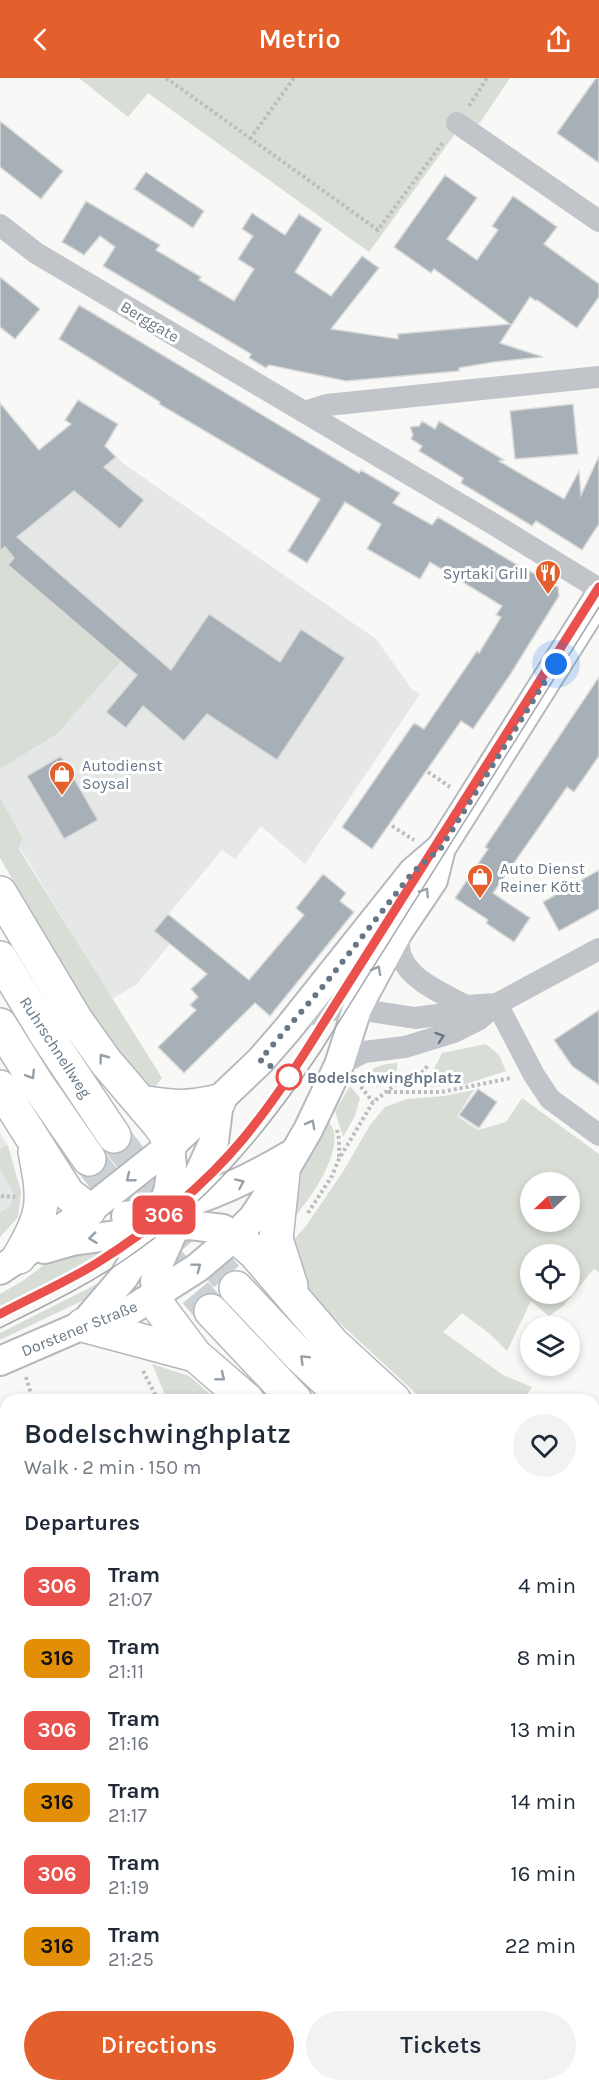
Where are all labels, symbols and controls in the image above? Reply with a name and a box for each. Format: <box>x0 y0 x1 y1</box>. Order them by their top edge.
icon: back <box>24 23 57 56</box>
text: Metrio <box>258 23 341 55</box>
icon: share <box>542 23 575 56</box>
street label: Berggate <box>117 297 182 346</box>
restaurant icon: Syrtaki Grill <box>533 558 563 596</box>
place label: Syrtaki Grill <box>443 564 528 583</box>
your location <box>541 649 571 679</box>
place label: Autodienst Soysal <box>82 756 162 793</box>
shop icon: Autodienst Soysal <box>47 759 77 797</box>
place label: Auto Dienst Reiner Kött <box>500 859 585 896</box>
shop icon: Auto Dienst Reiner Kött <box>465 862 495 900</box>
one-way arrow <box>417 888 428 899</box>
one-way arrow <box>370 966 381 976</box>
street label: Ruhrschnellweg <box>16 993 95 1101</box>
one-way arrow <box>434 1032 445 1044</box>
one-way arrow <box>100 1053 111 1064</box>
marker: Bodelschwinghplatz <box>276 1064 302 1090</box>
one-way arrow <box>24 1068 35 1079</box>
place label: Bodelschwinghplatz <box>307 1068 461 1087</box>
one-way arrow <box>304 1120 315 1131</box>
one-way arrow <box>125 1171 136 1182</box>
north arrow <box>520 1172 580 1232</box>
map controls <box>520 1172 580 1376</box>
one-way arrow <box>233 1178 244 1190</box>
line badge: 306 <box>130 1196 198 1234</box>
text: 306 <box>144 1203 184 1227</box>
one-way arrow <box>88 1232 97 1244</box>
button: locate <box>520 1244 580 1304</box>
one-way arrow <box>191 1263 202 1274</box>
street label: Dorstener Straße <box>18 1297 140 1360</box>
button: layers <box>520 1316 580 1376</box>
one-way arrow <box>300 1356 311 1367</box>
one-way arrow <box>214 1370 225 1381</box>
button: heart <box>513 1414 576 1477</box>
text: Bodelschwinghplatz <box>24 1417 291 1450</box>
text: Walk · 2 min · 150 m <box>24 1456 202 1479</box>
text: Departures <box>24 1510 140 1536</box>
text: Tram <box>108 1562 160 1588</box>
text: 4 min <box>518 1573 576 1599</box>
text: 306 <box>37 1574 77 1598</box>
text: 21:07 <box>108 1588 152 1611</box>
text: Tram <box>108 1634 160 1660</box>
text: 8 min <box>517 1645 576 1671</box>
text: 316 <box>40 1646 74 1670</box>
text: 21:11 <box>108 1660 144 1683</box>
text: Tram <box>108 1706 160 1732</box>
text: 13 min <box>510 1717 576 1743</box>
text: 306 <box>37 1718 77 1742</box>
text: 21:16 <box>108 1732 149 1755</box>
text: Tram <box>108 1778 160 1804</box>
text: 14 min <box>511 1789 576 1815</box>
text: 316 <box>40 1790 74 1814</box>
text: 21:17 <box>108 1804 147 1827</box>
text: Tram <box>108 1850 160 1876</box>
text: 16 min <box>510 1861 576 1887</box>
text: 306 <box>37 1862 77 1886</box>
text: 21:19 <box>108 1876 149 1899</box>
text: Tram <box>108 1922 160 1948</box>
text: 22 min <box>505 1933 576 1959</box>
text: 316 <box>40 1934 74 1958</box>
text: 21:25 <box>108 1948 154 1971</box>
button: Directions <box>24 2011 294 2080</box>
button: Tickets <box>306 2011 576 2080</box>

